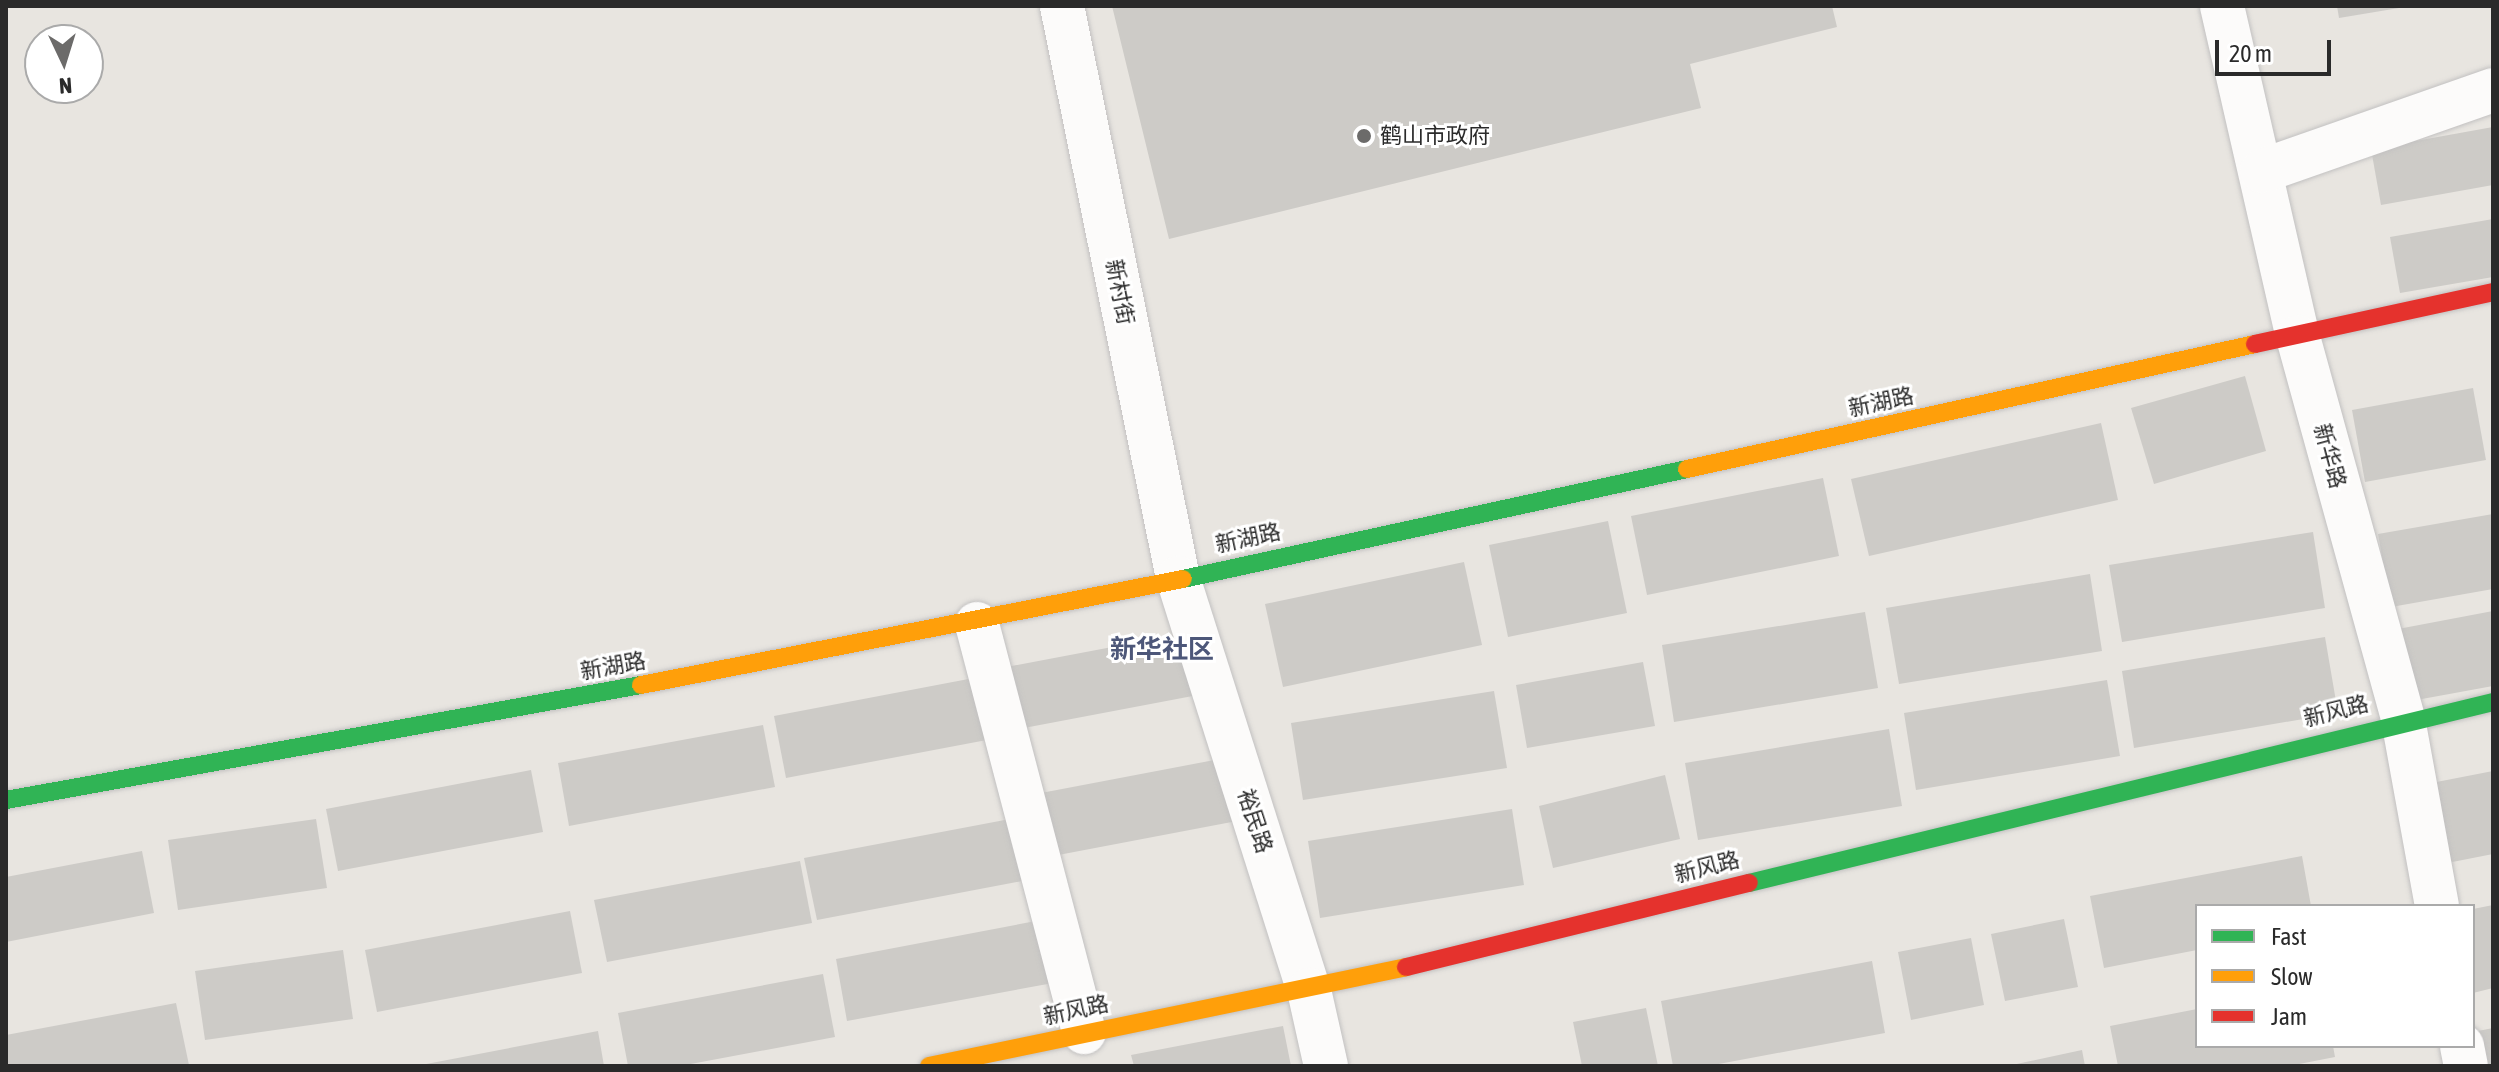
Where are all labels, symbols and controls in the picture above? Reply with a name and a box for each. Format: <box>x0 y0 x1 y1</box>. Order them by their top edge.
north arrow <box>24 24 104 104</box>
scale bar <box>2219 24 2335 74</box>
text: 20 m <box>2229 40 2272 67</box>
text: N <box>58 73 73 99</box>
place label: 鹤山市政府 <box>1380 123 1490 149</box>
marker: 鹤山市政府 <box>1355 127 1373 145</box>
street label: 新村街 <box>1101 257 1139 327</box>
street label: 新湖路 <box>1846 382 1916 422</box>
street label: 新华路 <box>2309 421 2351 491</box>
street label: 新湖路 <box>1213 518 1283 558</box>
district label: 新华社区 <box>1110 634 1214 666</box>
street label: 新湖路 <box>578 647 648 685</box>
street label: 新风路 <box>2301 690 2371 732</box>
street label: 裕民路 <box>1232 786 1278 856</box>
street label: 新风路 <box>1672 846 1742 888</box>
legend <box>2195 904 2475 1048</box>
text: Fast <box>2271 923 2307 950</box>
text: Slow <box>2271 963 2313 990</box>
street label: 新风路 <box>1041 990 1111 1030</box>
text: Jam <box>2271 1003 2307 1030</box>

